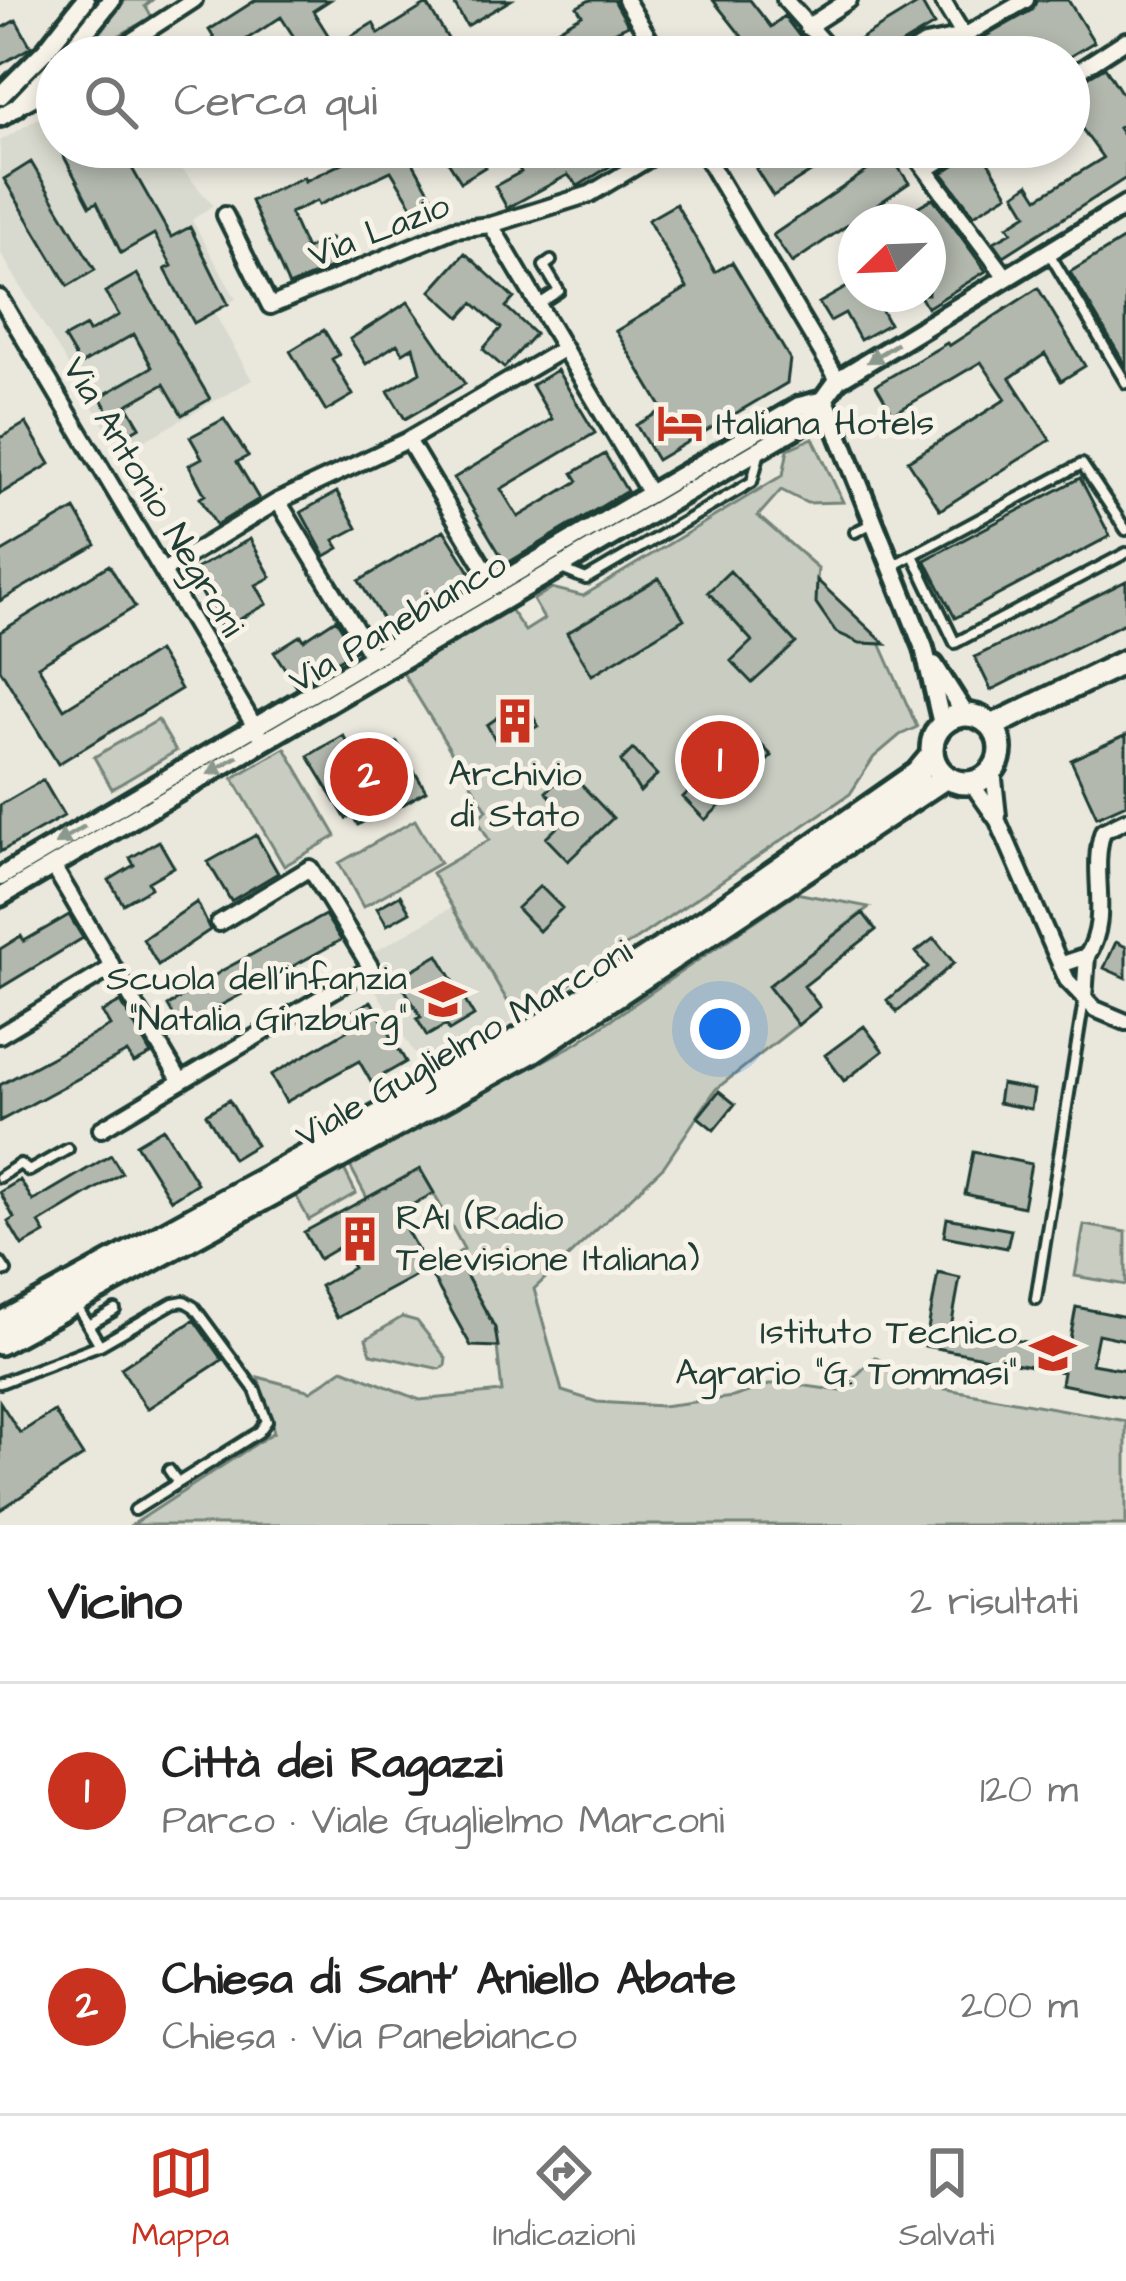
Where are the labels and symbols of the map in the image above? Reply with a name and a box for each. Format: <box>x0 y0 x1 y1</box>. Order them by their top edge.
street label: Via Lazio <box>301 181 457 281</box>
north arrow <box>838 204 946 312</box>
one-way arrow <box>866 341 899 363</box>
street label: Via Antonio Negroni <box>48 347 257 647</box>
hotel icon: Italiana Hotels <box>655 398 705 448</box>
place label: Italiana Hotels <box>716 398 934 449</box>
street label: Via Panebianco <box>279 540 517 706</box>
building icon: Archivio di Stato <box>490 696 540 746</box>
pin: 1 <box>681 715 759 805</box>
pin: 2 <box>330 732 408 822</box>
place label: Archivio di Stato <box>448 749 582 841</box>
one-way arrow <box>206 753 240 774</box>
one-way arrow <box>53 824 87 845</box>
street label: Viale Guglielmo Marconi <box>286 927 642 1162</box>
place label: Scuola dell'infanzia "Natalia Ginzburg" <box>106 953 407 1046</box>
school or university icon: Scuola dell'infanzia "Natalia Ginzburg" <box>418 974 468 1024</box>
your location <box>690 999 750 1059</box>
place label: RAI (Radio Televisione Italiana) <box>396 1193 700 1285</box>
building icon: RAI (Radio Televisione Italiana) <box>335 1214 385 1264</box>
place label: Istituto Tecnico Agrario "G. Tommasi" <box>675 1307 1017 1400</box>
school or university icon: Istituto Tecnico Agrario "G. Tommasi" <box>1028 1328 1078 1378</box>

